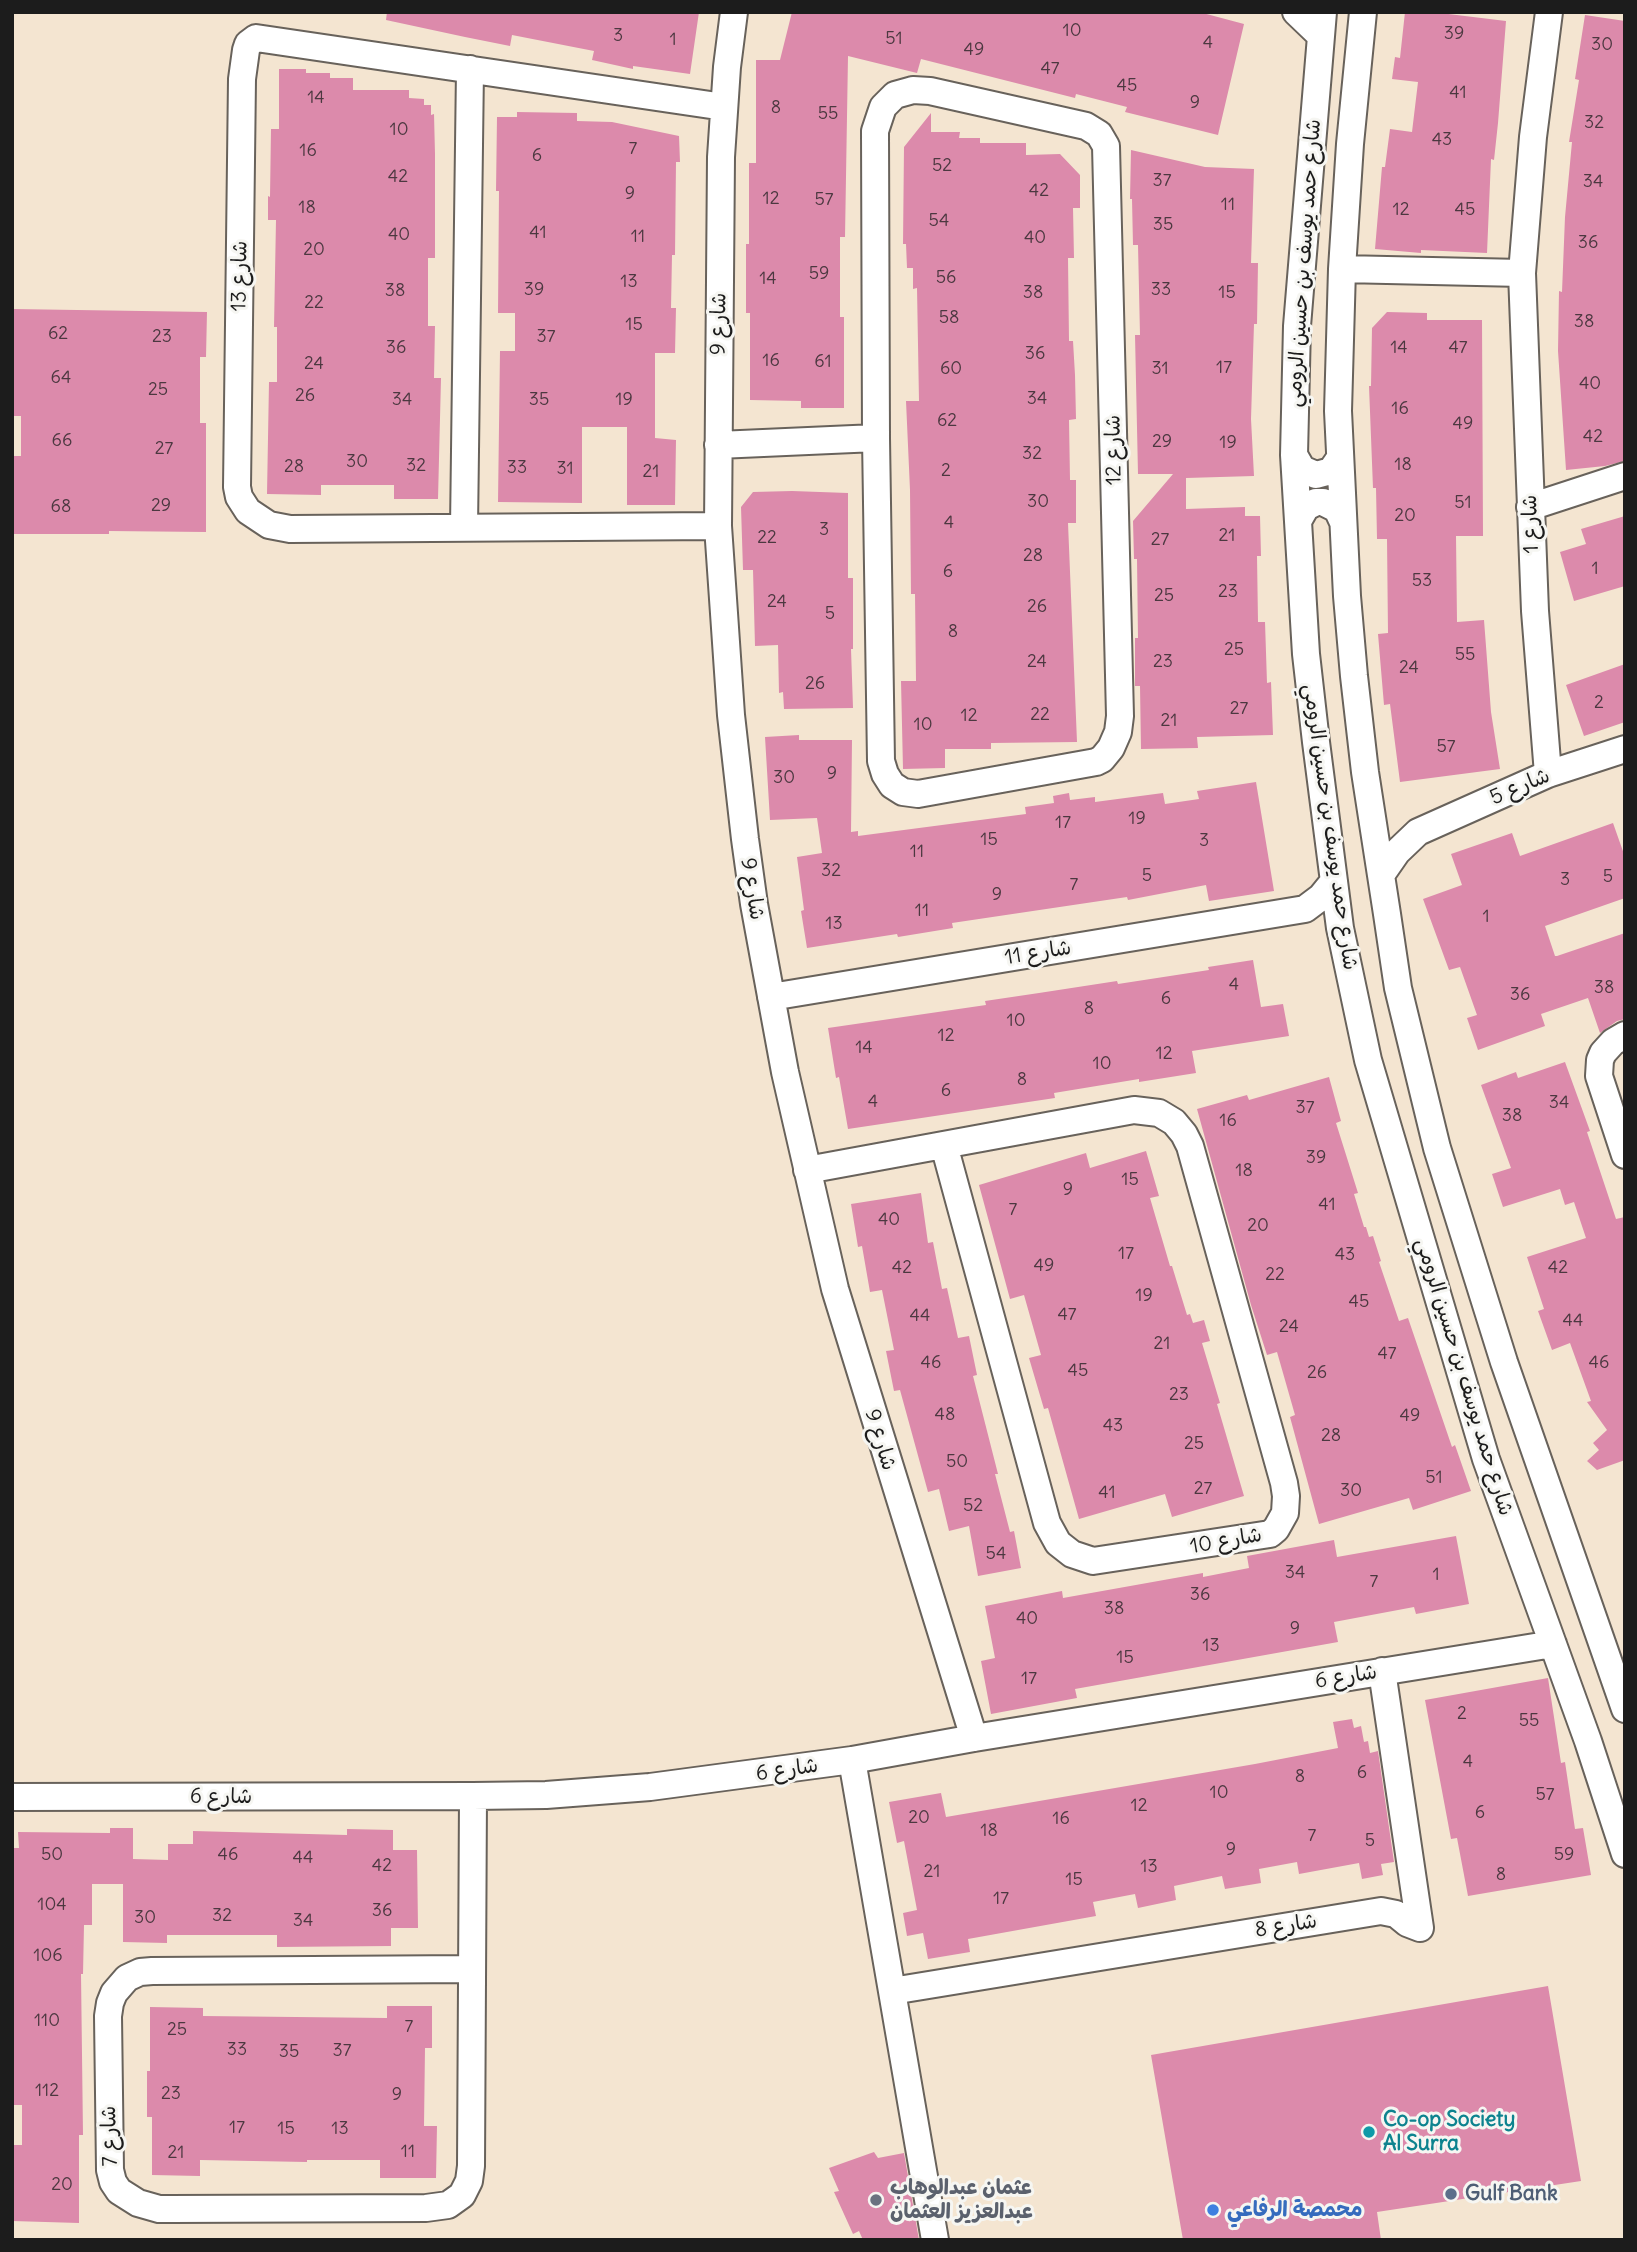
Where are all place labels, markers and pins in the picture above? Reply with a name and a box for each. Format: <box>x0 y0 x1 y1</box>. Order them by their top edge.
place label: Co-op Society Al Surra <box>1383 2107 1515 2157</box>
marker: Co-op Society Al Surra <box>1361 2124 1377 2140</box>
place label: عثمان عبدالوهاب عبدالعزيز العثمان <box>890 2175 1033 2225</box>
place label: Gulf Bank <box>1465 2181 1558 2207</box>
marker: Gulf Bank <box>1443 2186 1459 2202</box>
marker: عثمان عبدالوهاب عبدالعزيز العثمان <box>868 2192 884 2208</box>
place label: محمصة الرفاعي <box>1227 2197 1362 2223</box>
marker: محمصة الرفاعي <box>1205 2202 1221 2218</box>

